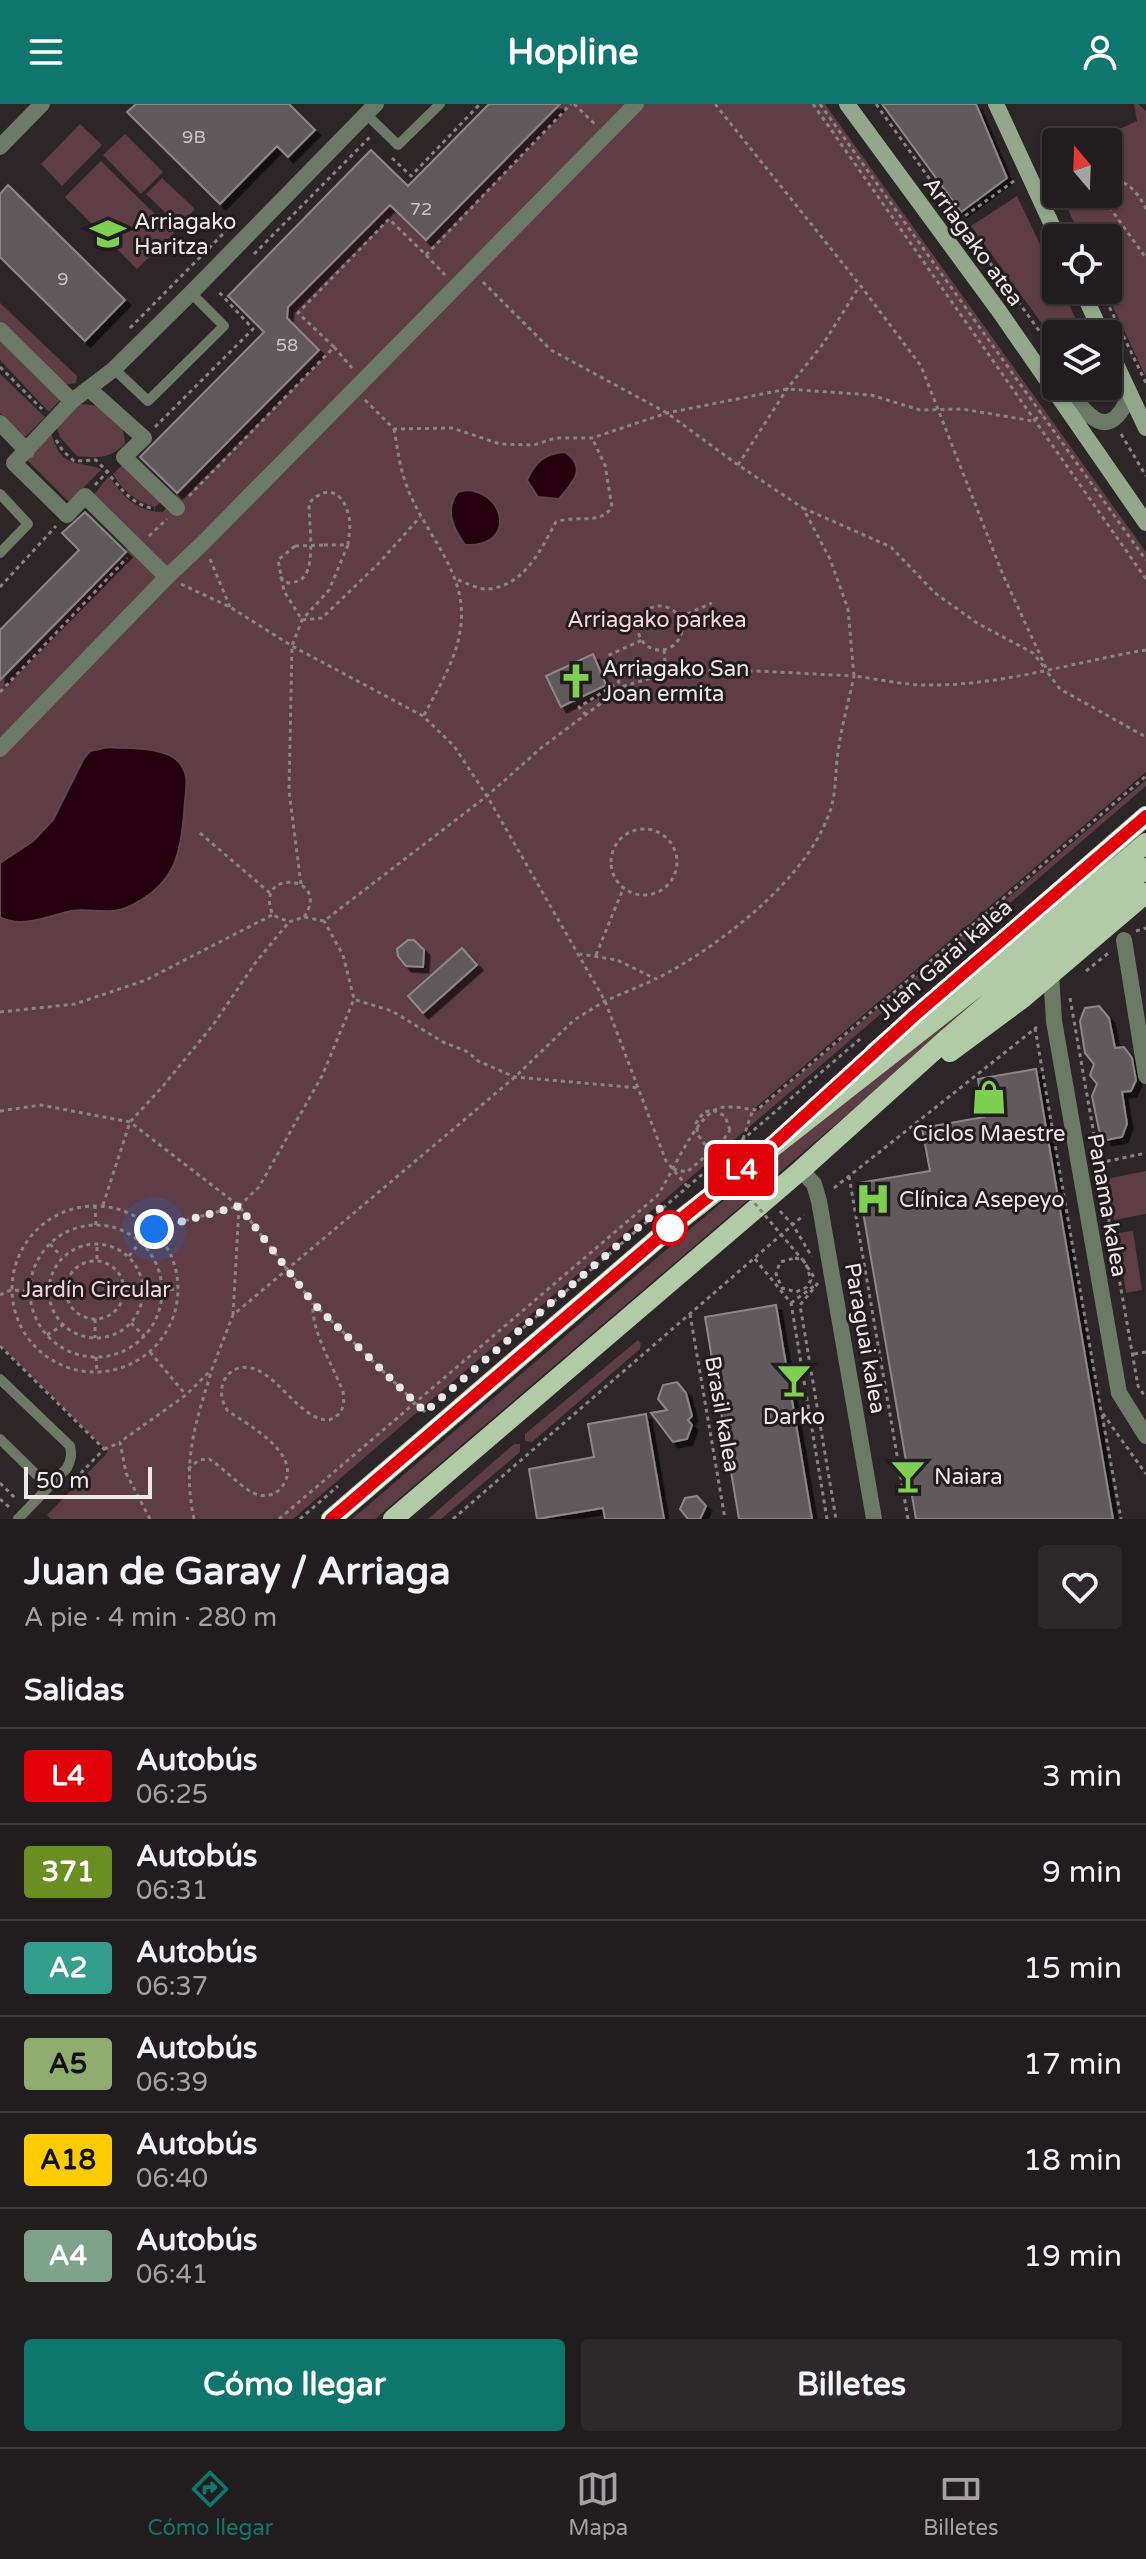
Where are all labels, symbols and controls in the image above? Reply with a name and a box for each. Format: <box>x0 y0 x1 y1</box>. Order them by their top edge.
icon: menu <box>24 30 68 74</box>
icon: person <box>1078 30 1122 74</box>
text: Hopline <box>507 31 639 74</box>
house number: 9B <box>182 126 206 148</box>
north arrow <box>1042 128 1122 208</box>
map controls <box>1042 128 1122 400</box>
street label: Arriagako atea <box>918 172 1029 311</box>
house number: 72 <box>410 198 432 220</box>
place label: Arriagako Haritza <box>134 209 236 260</box>
school or university icon: Arriagako Haritza <box>89 215 127 253</box>
button: locate <box>1042 224 1122 304</box>
house number: 9 <box>57 268 69 290</box>
button: layers <box>1042 320 1122 400</box>
house number: 58 <box>276 334 298 356</box>
park label: Arriagako parkea <box>567 607 747 633</box>
place label: Arriagako San Joan ermita <box>602 656 749 707</box>
church icon: Arriagako San Joan ermita <box>557 662 595 700</box>
street label: Juan Garai kalea <box>872 894 1018 1026</box>
shop icon: Ciclos Maestre <box>970 1078 1008 1116</box>
place label: Ciclos Maestre <box>912 1121 1066 1147</box>
street label: Panama kalea <box>1082 1131 1132 1279</box>
line badge: L4 <box>705 1144 777 1196</box>
text: L4 <box>724 1153 758 1187</box>
hospital icon: Clínica Asepeyo <box>854 1180 892 1218</box>
place label: Clínica Asepeyo <box>899 1187 1065 1213</box>
your location <box>134 1209 174 1249</box>
unlabelled marker <box>653 1211 687 1245</box>
street label: Paraguai kalea <box>839 1261 891 1416</box>
park label: Jardín Circular <box>21 1277 171 1303</box>
street label: Brasil kalea <box>699 1354 745 1474</box>
bar icon: Darko <box>775 1361 813 1399</box>
place label: Darko <box>763 1404 825 1430</box>
bar icon: Naiara <box>889 1457 927 1495</box>
scale bar <box>24 1463 152 1499</box>
place label: Naiara <box>934 1464 1003 1490</box>
text: 50 m <box>36 1468 90 1494</box>
button: heart <box>1038 1545 1122 1629</box>
text: Juan de Garay / Arriaga <box>24 1549 451 1595</box>
text: A pie · 4 min · 280 m <box>24 1602 277 1633</box>
text: Salidas <box>24 1672 124 1709</box>
text: Autobús <box>136 1742 257 1779</box>
text: 3 min <box>1042 1758 1122 1795</box>
text: L4 <box>51 1759 85 1793</box>
text: 06:25 <box>136 1779 208 1810</box>
text: Autobús <box>136 1838 257 1875</box>
text: 9 min <box>1042 1854 1122 1891</box>
text: 371 <box>42 1855 94 1889</box>
text: 06:31 <box>136 1875 208 1906</box>
text: Autobús <box>136 1934 257 1971</box>
text: 15 min <box>1023 1950 1122 1987</box>
text: A2 <box>49 1951 87 1985</box>
text: 06:37 <box>136 1971 208 2002</box>
text: Autobús <box>136 2030 257 2067</box>
text: 17 min <box>1023 2046 1122 2083</box>
text: A5 <box>49 2047 87 2081</box>
text: 06:39 <box>136 2067 208 2098</box>
text: Autobús <box>136 2126 257 2163</box>
text: 18 min <box>1023 2142 1122 2179</box>
text: A18 <box>40 2143 96 2177</box>
text: 06:40 <box>136 2163 208 2194</box>
text: Autobús <box>136 2222 257 2259</box>
text: 19 min <box>1023 2238 1122 2275</box>
text: A4 <box>49 2239 87 2273</box>
text: 06:41 <box>136 2259 208 2290</box>
button: Cómo llegar <box>24 2339 565 2431</box>
button: Billetes <box>581 2339 1122 2431</box>
tab: Cómo llegar <box>148 2467 273 2541</box>
tab: Mapa <box>568 2467 628 2541</box>
tab: Billetes <box>923 2467 998 2541</box>

